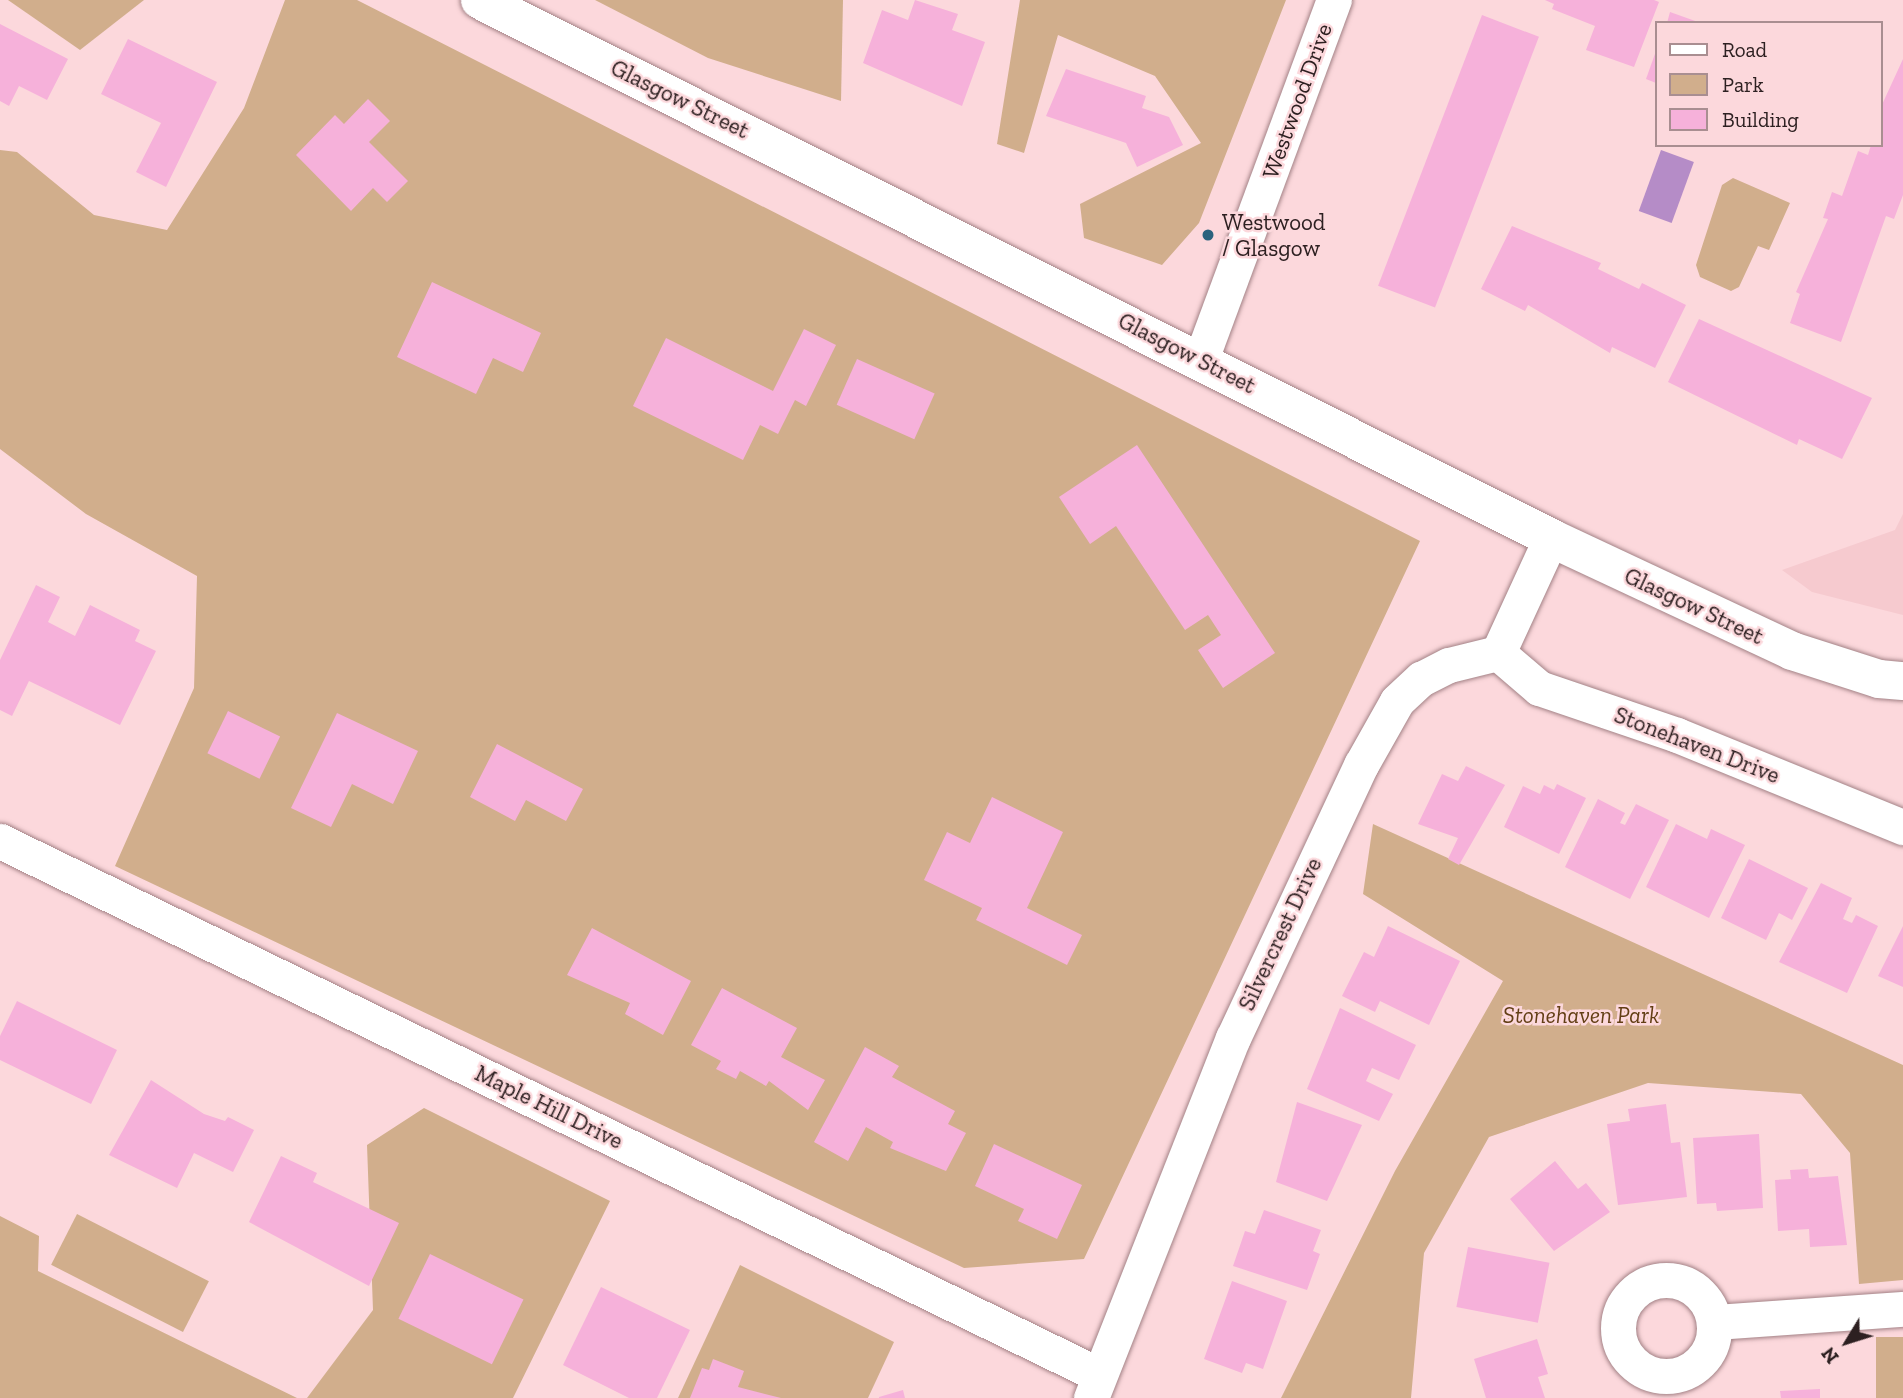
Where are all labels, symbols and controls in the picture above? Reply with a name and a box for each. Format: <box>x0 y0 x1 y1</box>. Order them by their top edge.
street label: Westwood Drive <box>1256 20 1338 182</box>
legend <box>1654 21 1882 147</box>
text: Road <box>1722 37 1767 62</box>
street label: Glasgow Street <box>606 54 754 144</box>
text: Park <box>1722 72 1764 97</box>
text: Building <box>1722 107 1799 132</box>
place label: Westwood / Glasgow <box>1222 208 1325 262</box>
marker: Westwood / Glasgow <box>1200 227 1216 243</box>
street label: Glasgow Street <box>1114 306 1260 400</box>
street label: Glasgow Street <box>1620 562 1768 650</box>
street label: Stonehaven Drive <box>1610 701 1784 789</box>
street label: Silvercrest Drive <box>1233 853 1327 1015</box>
park label: Stonehaven Park <box>1503 1001 1659 1029</box>
street label: Maple Hill Drive <box>470 1059 628 1155</box>
north arrow <box>1812 1307 1882 1377</box>
text: N <box>1817 1342 1844 1368</box>

